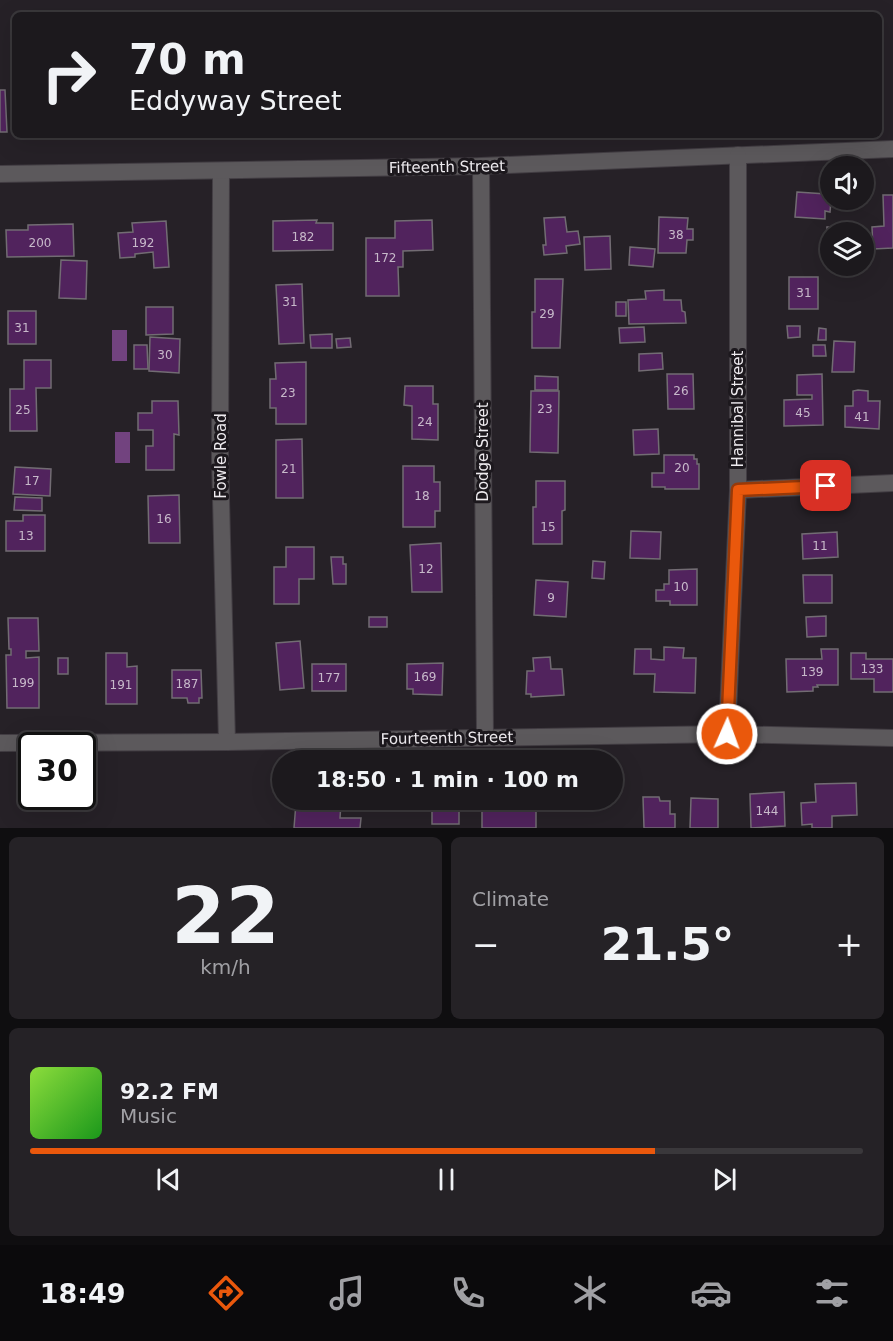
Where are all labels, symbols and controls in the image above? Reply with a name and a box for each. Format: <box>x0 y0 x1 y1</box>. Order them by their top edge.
text: 70 m <box>129 35 246 84</box>
icon: right <box>30 36 108 114</box>
text: Eddyway Street <box>129 85 342 116</box>
map controls <box>820 156 874 276</box>
button: sound <box>820 156 874 210</box>
street label: Fifteenth Street <box>389 157 505 177</box>
button: layers <box>820 222 874 276</box>
house number: 38 <box>668 228 684 242</box>
house number: 182 <box>292 230 314 244</box>
house number: 200 <box>29 236 51 250</box>
house number: 192 <box>132 236 154 250</box>
house number: 172 <box>374 251 396 265</box>
house number: 31 <box>796 286 812 300</box>
house number: 31 <box>282 295 298 309</box>
house number: 29 <box>539 307 555 321</box>
house number: 31 <box>14 321 30 335</box>
house number: 30 <box>157 348 173 362</box>
street label: Hannibal Street <box>729 350 747 467</box>
house number: 26 <box>673 384 689 398</box>
house number: 23 <box>280 386 296 400</box>
street label: Dodge Street <box>474 402 492 502</box>
house number: 23 <box>537 402 553 416</box>
house number: 25 <box>15 403 31 417</box>
house number: 45 <box>795 406 811 420</box>
house number: 41 <box>854 410 870 424</box>
street label: Fowle Road <box>212 413 230 499</box>
house number: 24 <box>417 415 433 429</box>
pin <box>800 460 851 511</box>
house number: 20 <box>674 461 690 475</box>
house number: 21 <box>281 462 297 476</box>
icon: arrive <box>809 469 842 502</box>
house number: 17 <box>24 474 40 488</box>
house number: 18 <box>414 489 430 503</box>
house number: 16 <box>156 512 172 526</box>
house number: 15 <box>540 520 556 534</box>
house number: 13 <box>18 529 34 543</box>
house number: 11 <box>812 539 828 553</box>
house number: 12 <box>418 562 434 576</box>
house number: 10 <box>673 580 689 594</box>
house number: 9 <box>547 591 555 605</box>
house number: 133 <box>861 662 883 676</box>
house number: 139 <box>801 665 823 679</box>
house number: 169 <box>414 670 436 684</box>
house number: 177 <box>318 671 340 685</box>
house number: 199 <box>12 676 34 690</box>
house number: 187 <box>176 677 198 691</box>
house number: 191 <box>110 678 132 692</box>
position arrow <box>695 702 759 766</box>
street label: Fourteenth Street <box>381 728 514 748</box>
speed limit sign: 30 <box>18 732 96 810</box>
text: 18:50 · 1 min · 100 m <box>316 767 579 792</box>
house number: 144 <box>756 804 778 818</box>
text: 22 <box>171 871 280 961</box>
text: Climate <box>472 887 549 911</box>
text: 21.5° <box>601 918 734 971</box>
text: − <box>472 925 500 964</box>
text: + <box>835 925 863 964</box>
text: km/h <box>200 955 251 979</box>
text: 92.2 FM <box>120 1079 219 1104</box>
text: Music <box>120 1104 177 1128</box>
icon: previous <box>152 1163 185 1196</box>
icon: pause <box>430 1163 463 1196</box>
icon: next <box>708 1163 741 1196</box>
icon: directions <box>205 1272 247 1314</box>
icon: music <box>326 1272 368 1314</box>
icon: phone <box>447 1272 489 1314</box>
icon: climate <box>569 1272 611 1314</box>
icon: car <box>690 1272 732 1314</box>
icon: filters <box>811 1272 853 1314</box>
text: 18:49 <box>40 1278 126 1309</box>

